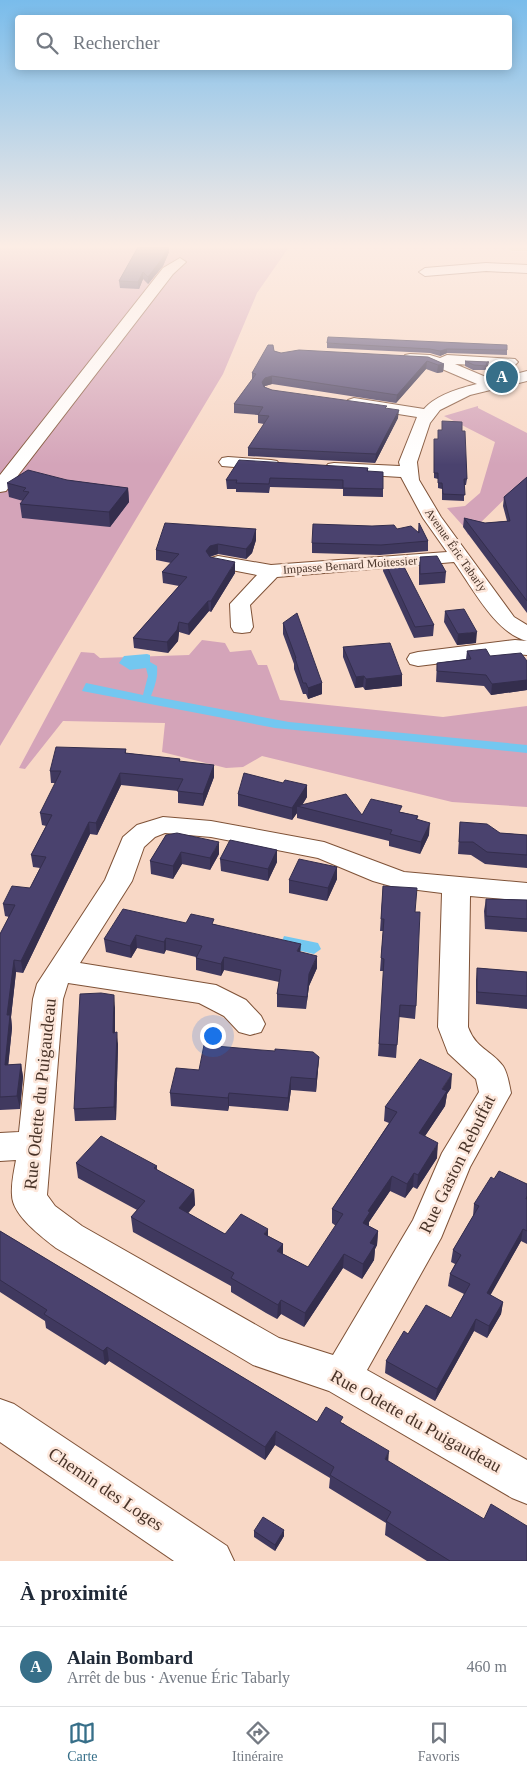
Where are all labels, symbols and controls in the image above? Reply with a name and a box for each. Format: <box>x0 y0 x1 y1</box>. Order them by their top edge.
search box <box>15 15 512 70</box>
icon: search <box>33 29 61 57</box>
text: Rechercher <box>73 32 160 53</box>
pin: A <box>486 358 518 396</box>
street label: Avenue Éric Tabarly <box>422 506 490 594</box>
street label: Impasse Bernard Moitessier <box>282 553 418 577</box>
street label: Rue Odette du Puigaudeau <box>20 997 60 1191</box>
your location <box>200 1023 226 1049</box>
street label: Rue Gaston Rebuffat <box>415 1091 499 1237</box>
street label: Rue Odette du Puigaudeau <box>327 1366 505 1476</box>
street label: Chemin des Loges <box>45 1443 167 1535</box>
text: À proximité <box>20 1581 128 1605</box>
text: Alain Bombard <box>67 1647 193 1668</box>
text: A <box>30 1658 42 1675</box>
text: 460 m <box>467 1658 507 1675</box>
text: Arrêt de bus · Avenue Éric Tabarly <box>67 1669 290 1686</box>
tab: Carte <box>67 1719 98 1765</box>
tab: Itinéraire <box>232 1719 283 1765</box>
tab: Favoris <box>418 1719 460 1765</box>

